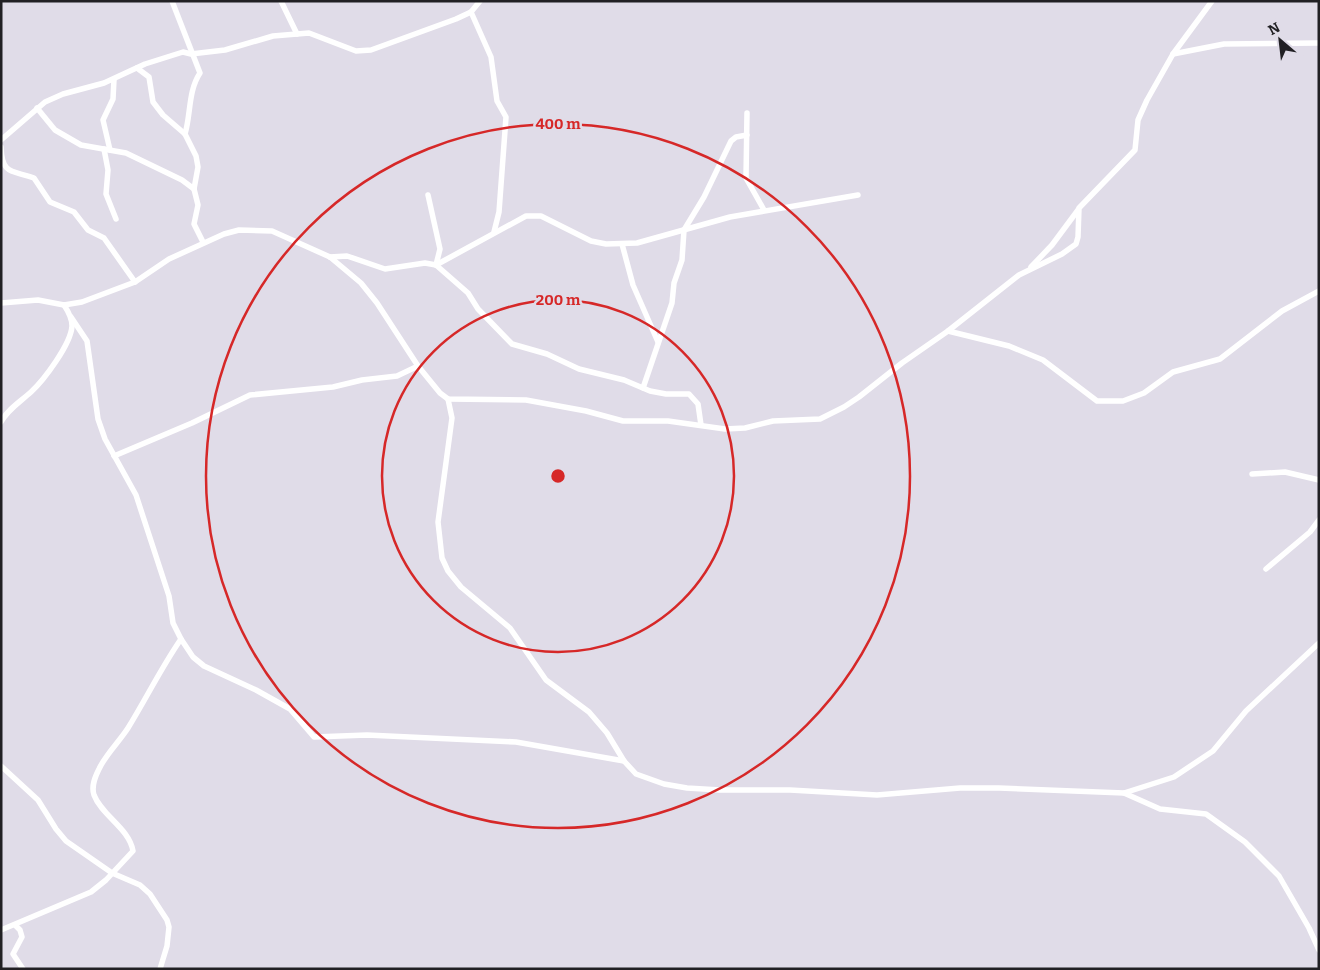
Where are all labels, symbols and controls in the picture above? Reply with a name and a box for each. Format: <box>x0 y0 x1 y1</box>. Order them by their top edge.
north arrow <box>1255 15 1305 65</box>
text: N <box>1265 19 1283 39</box>
text: 400 m <box>535 115 581 133</box>
text: 200 m <box>536 291 581 309</box>
centre of rings <box>549 467 567 485</box>

